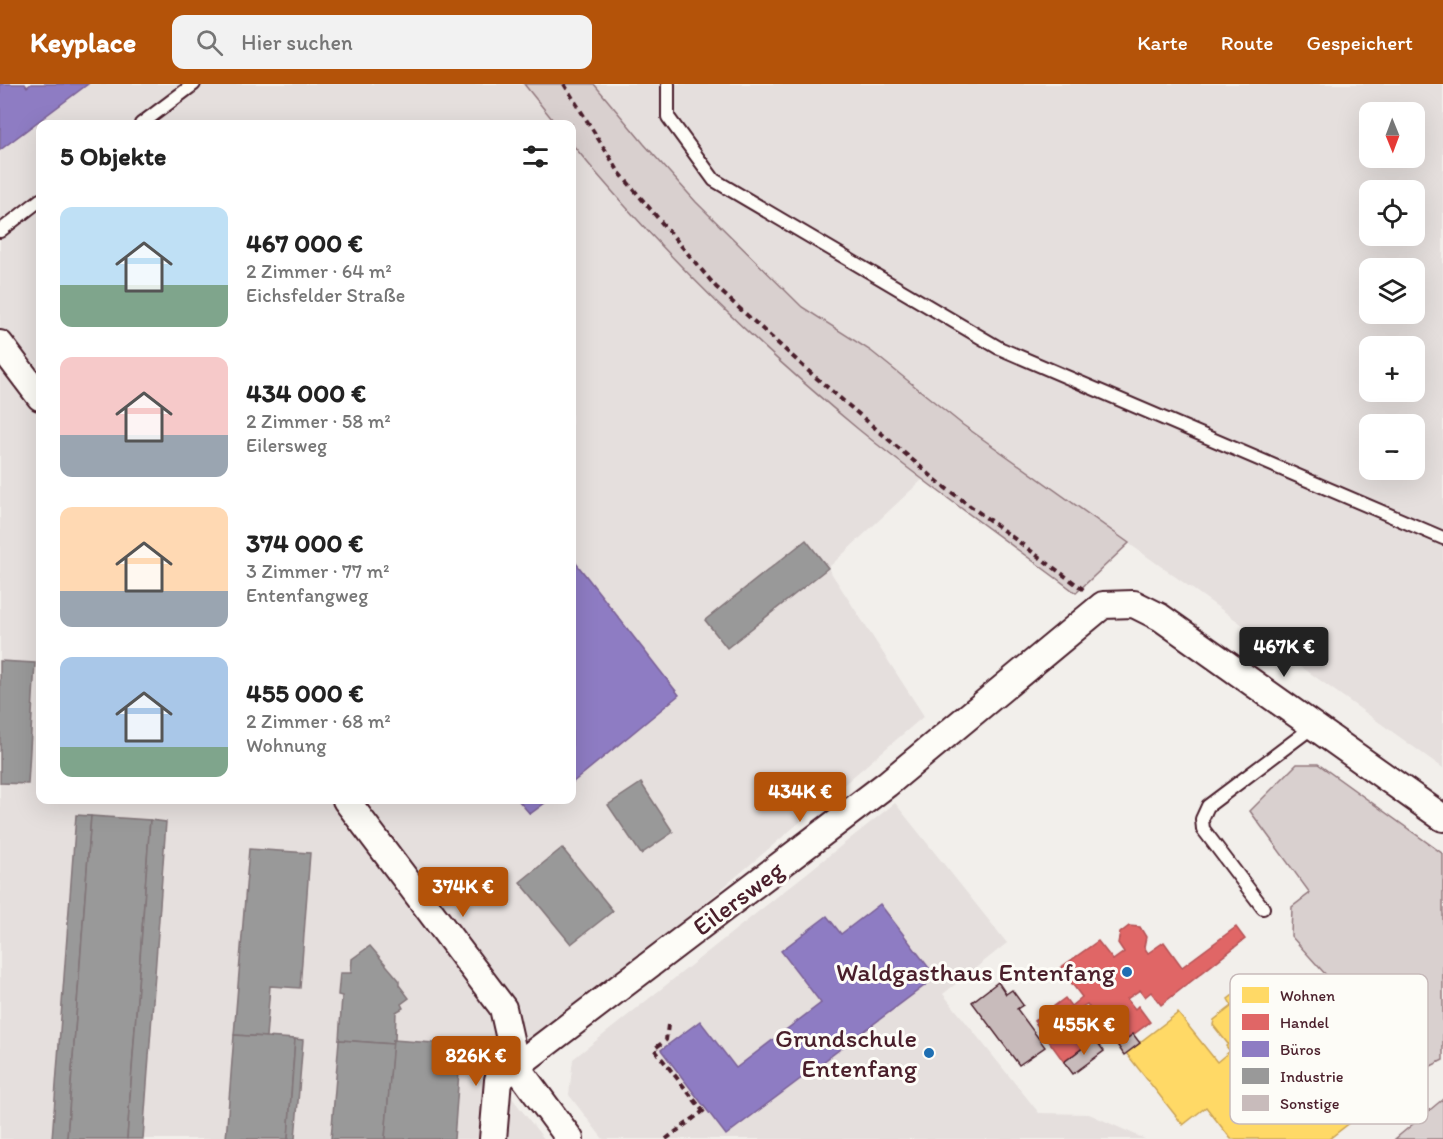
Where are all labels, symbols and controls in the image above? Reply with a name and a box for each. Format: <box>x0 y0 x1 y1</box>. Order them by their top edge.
search box <box>172 15 592 69</box>
text: Keyplace <box>30 25 136 59</box>
icon: search <box>193 26 226 59</box>
text: Hier suchen <box>241 29 353 56</box>
text: Karte <box>1137 30 1188 55</box>
text: Route <box>1221 30 1274 55</box>
text: Gespeichert <box>1307 30 1413 55</box>
north arrow <box>1359 102 1425 168</box>
map controls <box>1359 102 1425 480</box>
text: 5 Objekte <box>60 140 166 172</box>
icon: filters <box>519 140 552 173</box>
button: locate <box>1359 180 1425 246</box>
text: 467 000 € <box>246 227 363 259</box>
icon: home <box>108 231 180 303</box>
button: layers <box>1359 258 1425 324</box>
text: 2 Zimmer · 64 m² <box>246 259 392 283</box>
text: Eichsfelder Straße <box>246 283 405 307</box>
button: + <box>1359 336 1425 402</box>
text: 434 000 € <box>246 377 366 409</box>
icon: home <box>108 381 180 453</box>
text: 2 Zimmer · 58 m² <box>246 409 391 433</box>
button: − <box>1359 414 1425 480</box>
text: Eilersweg <box>246 433 327 457</box>
text: 374 000 € <box>246 527 363 559</box>
icon: home <box>108 531 180 603</box>
text: 3 Zimmer · 77 m² <box>246 559 389 583</box>
text: Entenfangweg <box>246 583 368 607</box>
pin: 467K € <box>1235 627 1333 678</box>
text: 467K € <box>1253 634 1315 658</box>
text: 455 000 € <box>246 677 364 709</box>
icon: home <box>108 681 180 753</box>
text: 2 Zimmer · 68 m² <box>246 709 391 733</box>
text: Wohnung <box>246 733 327 757</box>
pin: 434K € <box>751 772 849 823</box>
text: 434K € <box>768 779 832 803</box>
street label: Eilersweg <box>686 853 790 943</box>
pin: 374K € <box>414 867 512 918</box>
text: 374K € <box>432 874 494 898</box>
place label: Waldgasthaus Entenfang <box>836 956 1116 988</box>
marker: Waldgasthaus Entenfang <box>1120 965 1134 979</box>
legend <box>1230 974 1428 1124</box>
text: Wohnen <box>1280 986 1335 1005</box>
pin: 455K € <box>1035 1005 1133 1056</box>
text: 455K € <box>1053 1012 1115 1036</box>
text: Handel <box>1280 1013 1330 1032</box>
place label: Grundschule Entenfang <box>775 1022 918 1084</box>
pin: 826K € <box>427 1036 525 1087</box>
text: Büros <box>1280 1040 1321 1059</box>
text: 826K € <box>446 1043 506 1067</box>
marker: Grundschule Entenfang <box>922 1046 936 1060</box>
text: Industrie <box>1280 1067 1344 1086</box>
text: Sonstige <box>1280 1094 1340 1113</box>

